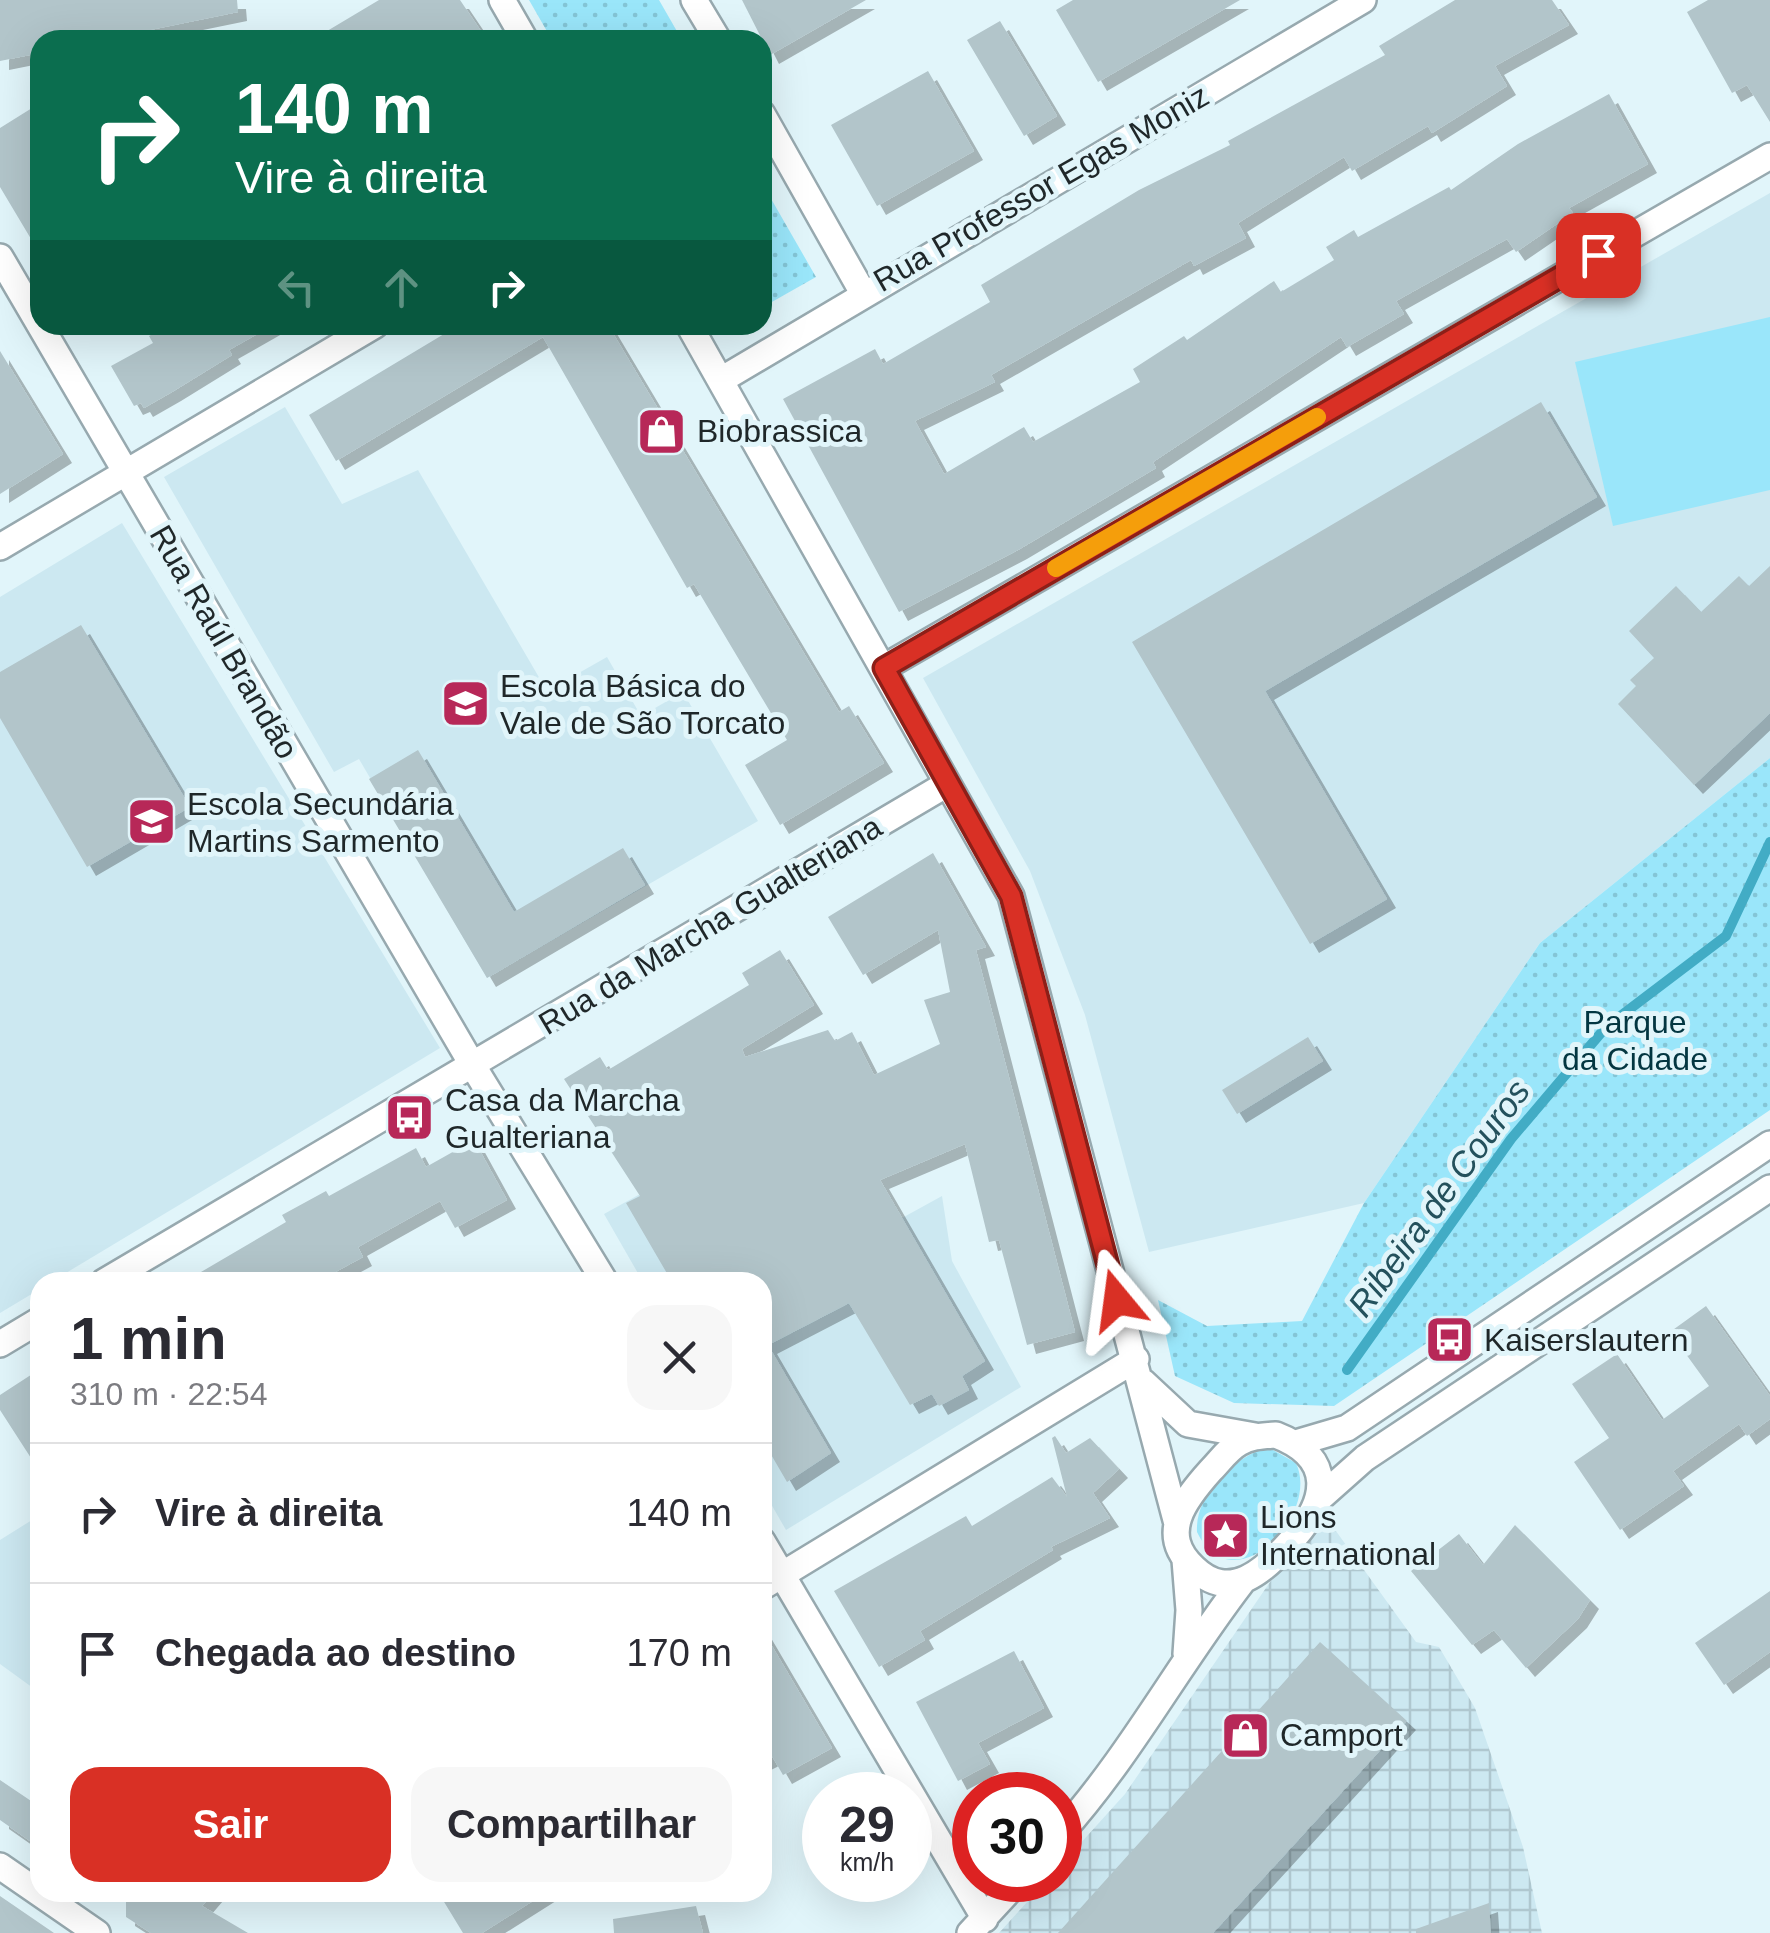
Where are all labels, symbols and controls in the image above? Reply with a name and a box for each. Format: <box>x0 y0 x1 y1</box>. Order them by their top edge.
icon: right <box>70 70 200 200</box>
text: 140 m <box>235 70 433 148</box>
street label: Rua Professor Egas Moniz <box>867 77 1215 299</box>
text: Vire à direita <box>235 152 487 203</box>
pin <box>1556 213 1641 298</box>
icon: arrive <box>1571 228 1626 283</box>
icon: left <box>269 260 324 315</box>
icon: ahead <box>374 260 429 315</box>
icon: right <box>479 260 534 315</box>
shop icon: Biobrassica <box>636 405 688 457</box>
place label: Biobrassica <box>697 413 863 449</box>
street label: Rua Raúl Brandão <box>143 519 305 765</box>
place label: Escola Básica do Vale de São Torcato <box>500 668 785 741</box>
school or university icon: Escola Básica do Vale de São Torcato <box>439 678 491 730</box>
place label: Escola Secundária Martins Sarmento <box>187 786 454 859</box>
school or university icon: Escola Secundária Martins Sarmento <box>126 796 178 848</box>
street label: Rua da Marcha Gualteriana <box>532 808 888 1042</box>
park label: Parque da Cidade <box>1562 1004 1708 1077</box>
water label: Ribeira de Couros <box>1340 1072 1537 1323</box>
place label: Casa da Marcha Gualteriana <box>445 1082 680 1155</box>
bus stop icon: Casa da Marcha Gualteriana <box>384 1092 436 1144</box>
position arrow <box>1065 1248 1169 1352</box>
text: 1 min <box>70 1305 227 1372</box>
button: close <box>627 1305 732 1410</box>
bus stop icon: Kaiserslautern <box>1423 1314 1475 1366</box>
place label: Kaiserslautern <box>1484 1322 1689 1358</box>
text: 310 m · 22:54 <box>70 1376 267 1412</box>
icon: right <box>70 1486 125 1541</box>
text: Vire à direita <box>155 1492 382 1534</box>
text: 140 m <box>626 1492 732 1534</box>
place label: Lions International <box>1260 1499 1436 1572</box>
place icon: Lions International <box>1199 1509 1251 1561</box>
icon: arrive <box>70 1626 125 1681</box>
text: Chegada ao destino <box>155 1632 516 1674</box>
text: 170 m <box>626 1632 732 1674</box>
shop icon: Camport <box>1219 1709 1271 1761</box>
place label: Camport <box>1280 1717 1403 1753</box>
button: Sair <box>70 1767 391 1882</box>
button: Compartilhar <box>411 1767 732 1882</box>
speed limit sign: 30 <box>952 1772 1082 1902</box>
text: 29 <box>839 1797 895 1853</box>
text: km/h <box>840 1848 894 1876</box>

